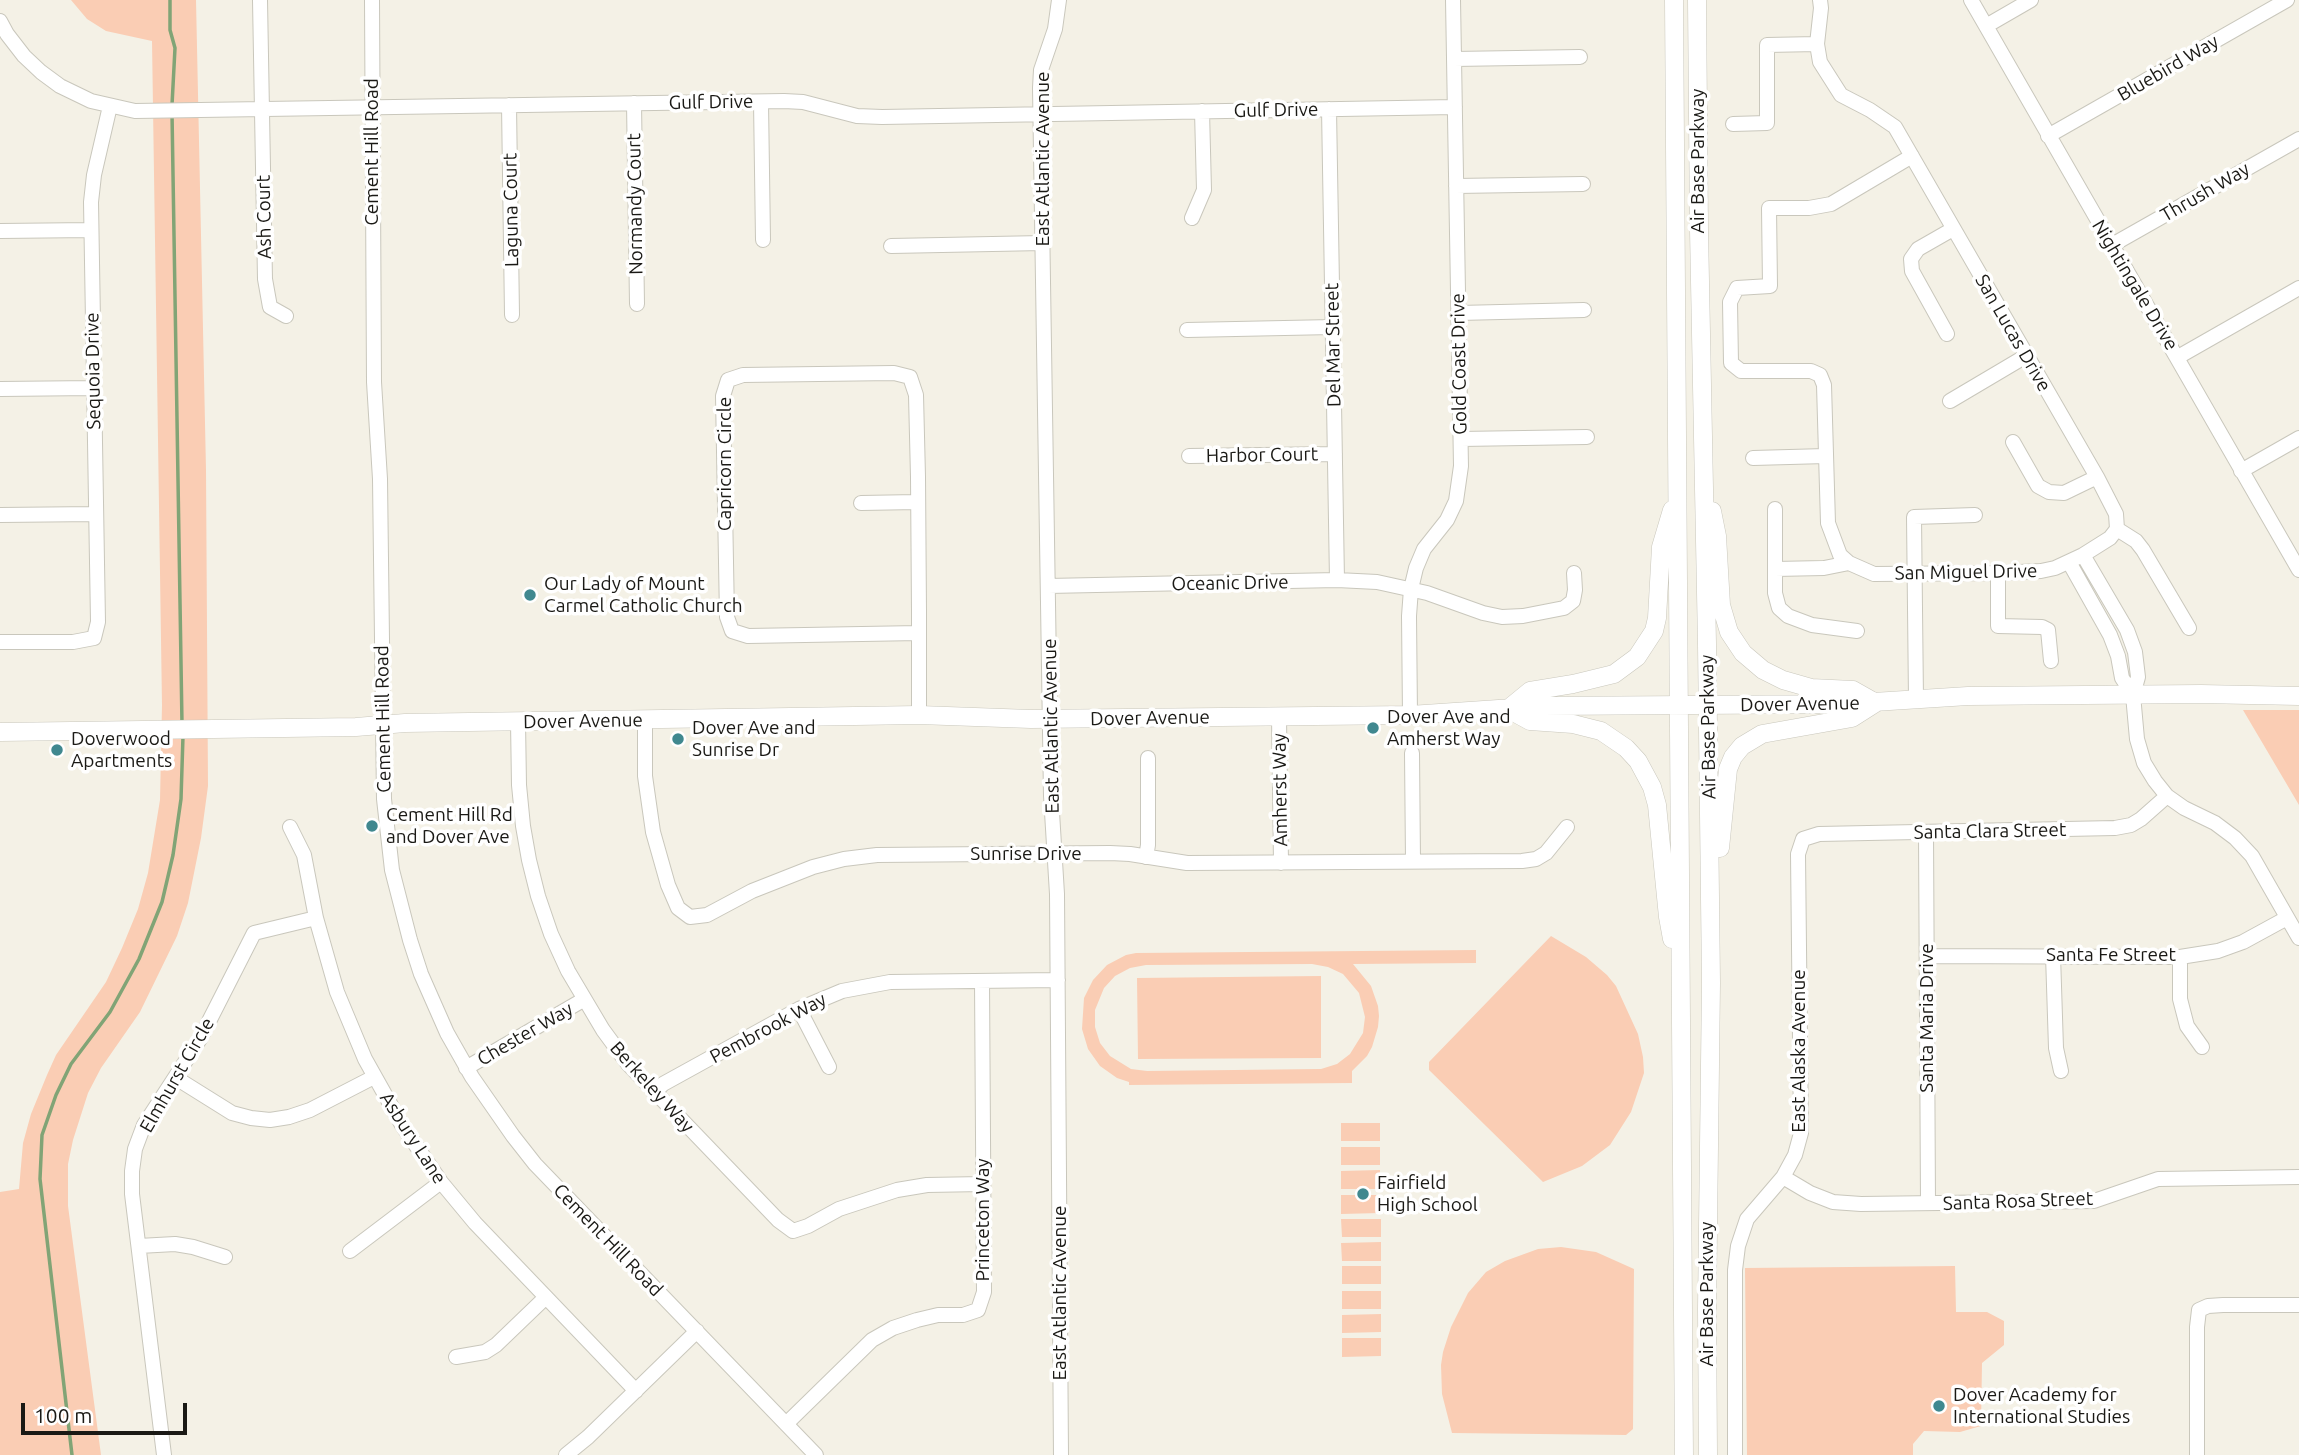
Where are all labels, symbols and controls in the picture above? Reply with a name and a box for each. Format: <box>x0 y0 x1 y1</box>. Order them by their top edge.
street label: Bluebird Way <box>2113 30 2223 106</box>
street label: East Atlantic Avenue <box>1032 71 1054 247</box>
street label: Cement Hill Road <box>361 78 383 226</box>
street label: Air Base Parkway <box>1687 89 1709 233</box>
street label: Gulf Drive <box>668 90 754 114</box>
street label: Gulf Drive <box>1233 98 1319 122</box>
street label: Normandy Court <box>622 133 648 275</box>
street label: Laguna Court <box>499 153 523 267</box>
street label: Thrush Way <box>2156 157 2254 227</box>
street label: Ash Court <box>252 175 276 259</box>
street label: Nightingale Drive <box>2087 216 2183 354</box>
street label: San Lucas Drive <box>1970 270 2056 396</box>
street label: Del Mar Street <box>1321 283 1345 407</box>
street label: Gold Coast Drive <box>1446 293 1472 435</box>
street label: Sequoia Drive <box>81 312 105 430</box>
street label: Capricorn Circle <box>714 397 736 531</box>
street label: Harbor Court <box>1206 443 1318 467</box>
street label: San Miguel Drive <box>1895 559 2037 585</box>
street label: Oceanic Drive <box>1171 571 1289 595</box>
place label: Our Lady of Mount Carmel Catholic Church <box>544 573 743 617</box>
marker: Our Lady of Mount Carmel Catholic Church <box>522 587 538 603</box>
street label: East Atlantic Avenue <box>1038 638 1064 814</box>
street label: Cement Hill Road <box>370 645 396 793</box>
street label: Air Base Parkway <box>1695 654 1721 800</box>
street label: Dover Avenue <box>1740 692 1860 716</box>
street label: Dover Avenue <box>1090 706 1210 730</box>
place label: Dover Ave and Amherst Way <box>1387 706 1511 750</box>
street label: Dover Avenue <box>523 709 643 733</box>
place label: Dover Ave and Sunrise Dr <box>692 717 816 761</box>
marker: Dover Ave and Amherst Way <box>1365 720 1381 736</box>
place label: Doverwood Apartments <box>71 728 172 772</box>
marker: Dover Ave and Sunrise Dr <box>670 731 686 747</box>
street label: Amherst Way <box>1268 733 1292 847</box>
marker: Doverwood Apartments <box>49 742 65 758</box>
place label: Cement Hill Rd and Dover Ave <box>386 804 513 848</box>
marker: Cement Hill Rd and Dover Ave <box>364 818 380 834</box>
street label: Santa Clara Street <box>1913 818 2067 844</box>
street label: Sunrise Drive <box>970 843 1082 865</box>
street label: Santa Maria Drive <box>1916 943 1938 1093</box>
street label: Santa Fe Street <box>2046 944 2176 966</box>
street label: East Alaska Avenue <box>1788 969 1810 1133</box>
street label: Pembrook Way <box>706 988 830 1068</box>
street label: Chester Way <box>473 997 577 1071</box>
street label: Elmhurst Circle <box>135 1014 219 1136</box>
street label: Berkeley Way <box>605 1037 699 1137</box>
street label: Asbury Lane <box>375 1088 451 1188</box>
street label: Princeton Way <box>972 1158 994 1282</box>
place label: Fairfield High School <box>1377 1172 1478 1216</box>
street label: Cement Hill Road <box>549 1179 667 1301</box>
marker: Fairfield High School <box>1355 1186 1371 1202</box>
street label: Santa Rosa Street <box>1942 1187 2094 1215</box>
street label: East Atlantic Avenue <box>1049 1205 1071 1381</box>
street label: Air Base Parkway <box>1696 1222 1718 1366</box>
place label: Dover Academy for International Studies <box>1953 1384 2130 1428</box>
scale bar <box>24 1388 191 1432</box>
marker: Dover Academy for International Studies <box>1931 1398 1947 1414</box>
text: 100 m <box>34 1403 92 1427</box>

